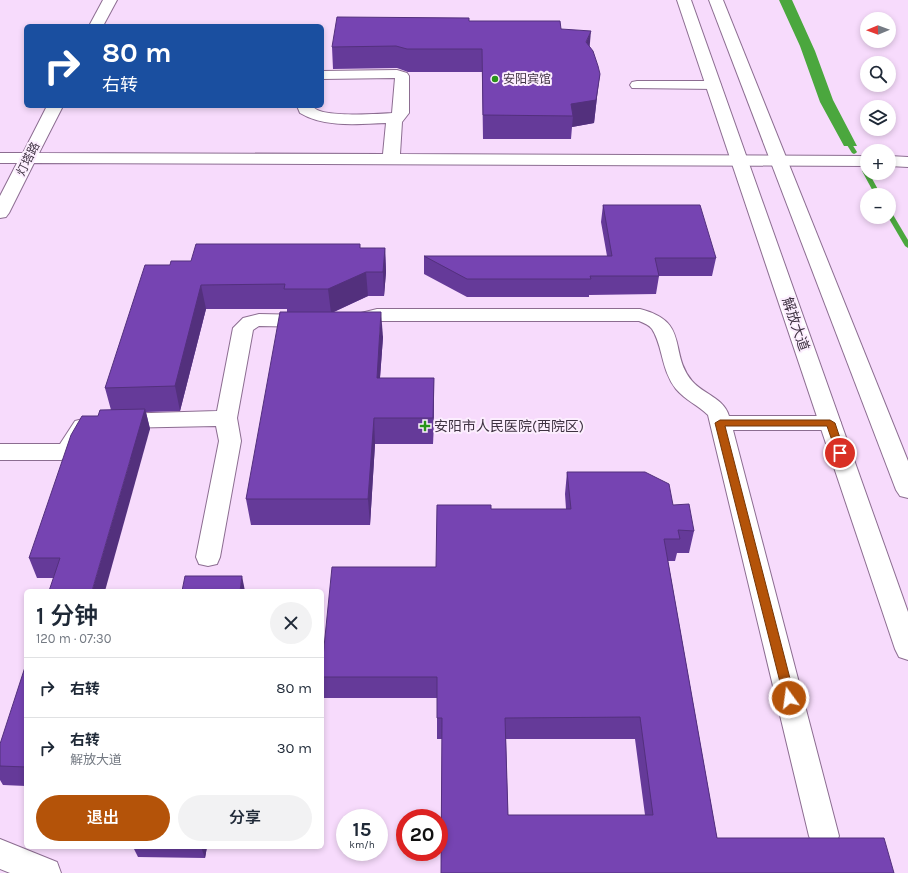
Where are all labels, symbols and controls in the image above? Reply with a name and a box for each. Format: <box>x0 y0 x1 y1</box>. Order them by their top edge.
north arrow <box>860 12 896 48</box>
map controls <box>860 12 896 224</box>
text: 80 m <box>102 36 171 69</box>
icon: right <box>36 40 88 92</box>
button: search <box>860 56 896 92</box>
place label: 安阳宾馆 <box>503 72 551 86</box>
text: 右转 <box>102 74 138 96</box>
marker: 安阳宾馆 <box>490 74 500 84</box>
button: layers <box>860 100 896 136</box>
street label: 灯塔路 <box>14 140 42 178</box>
button: + <box>860 144 896 180</box>
button: − <box>860 188 896 224</box>
street label: 解放大道 <box>778 295 813 353</box>
place label: 安阳市人民医院(西院区) <box>434 418 584 435</box>
marker: 安阳市人民医院(西院区) <box>419 420 431 432</box>
pin <box>823 436 857 470</box>
icon: arrive <box>829 442 851 464</box>
text: 1 分钟 <box>36 602 98 630</box>
button: close <box>270 602 312 644</box>
text: 120 m · 07:30 <box>36 631 112 646</box>
icon: right <box>36 677 58 699</box>
position arrow <box>768 677 810 719</box>
text: 80 m <box>276 679 312 697</box>
text: 右转 <box>70 680 100 698</box>
text: 右转 <box>70 731 100 749</box>
icon: right <box>36 737 58 759</box>
text: 30 m <box>277 739 312 757</box>
text: 解放大道 <box>70 752 122 767</box>
button: 退出 <box>36 795 170 841</box>
button: 分享 <box>178 795 312 841</box>
speed limit sign: 20 <box>396 809 448 861</box>
text: 15 <box>353 818 371 841</box>
text: km/h <box>349 839 375 851</box>

